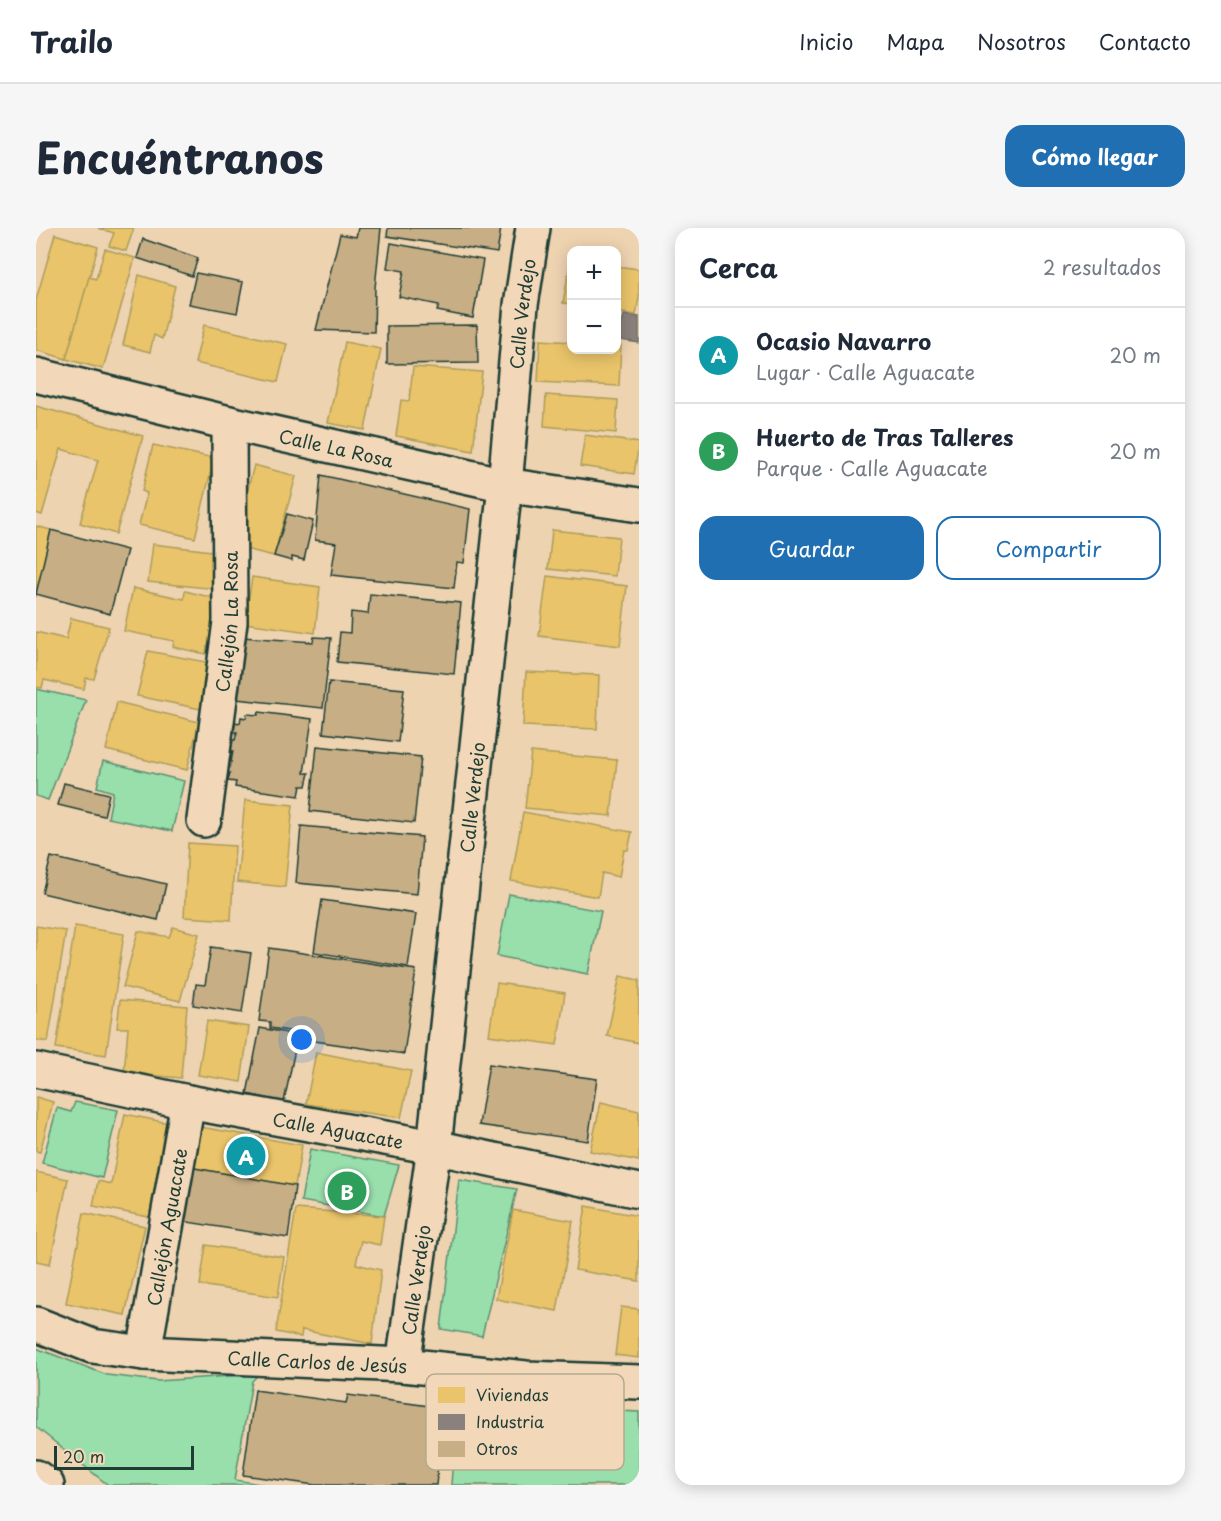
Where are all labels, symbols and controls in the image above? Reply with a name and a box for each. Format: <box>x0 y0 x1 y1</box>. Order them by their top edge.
text: Trailo <box>30 20 113 63</box>
text: Inicio <box>799 25 853 57</box>
text: Mapa <box>886 25 944 57</box>
text: Nosotros <box>977 25 1066 57</box>
text: Contacto <box>1099 25 1191 57</box>
text: Encuéntranos <box>36 125 324 188</box>
button: Cómo llegar <box>1005 125 1185 187</box>
map controls <box>567 246 621 354</box>
button: + <box>567 246 621 300</box>
text: Cerca <box>699 248 778 287</box>
text: 2 resultados <box>1043 252 1161 282</box>
street label: Calle Verdejo <box>502 257 542 370</box>
button: − <box>567 300 621 354</box>
text: Ocasio Navarro <box>756 324 931 357</box>
text: A <box>711 340 726 370</box>
text: 20 m <box>1109 340 1161 370</box>
text: Lugar · Calle Aguacate <box>756 357 975 387</box>
text: Huerto de Tras Talleres <box>756 420 1014 453</box>
street label: Calle La Rosa <box>276 421 397 473</box>
text: B <box>712 436 725 466</box>
text: 20 m <box>1109 436 1161 466</box>
text: Parque · Calle Aguacate <box>756 453 988 483</box>
button: Guardar <box>699 516 924 580</box>
button: Compartir <box>936 516 1161 580</box>
street label: Callejón La Rosa <box>207 550 244 694</box>
street label: Calle Verdejo <box>452 740 491 854</box>
your location <box>287 1025 316 1054</box>
street label: Calle Aguacate <box>271 1104 406 1155</box>
pin: A <box>226 1134 266 1178</box>
street label: Callejón Aguacate <box>139 1146 193 1308</box>
pin: B <box>328 1168 366 1214</box>
street label: Calle Verdejo <box>394 1223 436 1337</box>
street label: Calle Carlos de Jesús <box>227 1343 408 1379</box>
legend <box>426 1374 624 1470</box>
text: Viviendas <box>476 1382 549 1406</box>
text: Industria <box>476 1409 544 1433</box>
text: Otros <box>476 1436 518 1460</box>
scale bar <box>54 1443 194 1470</box>
text: 20 m <box>63 1444 104 1468</box>

